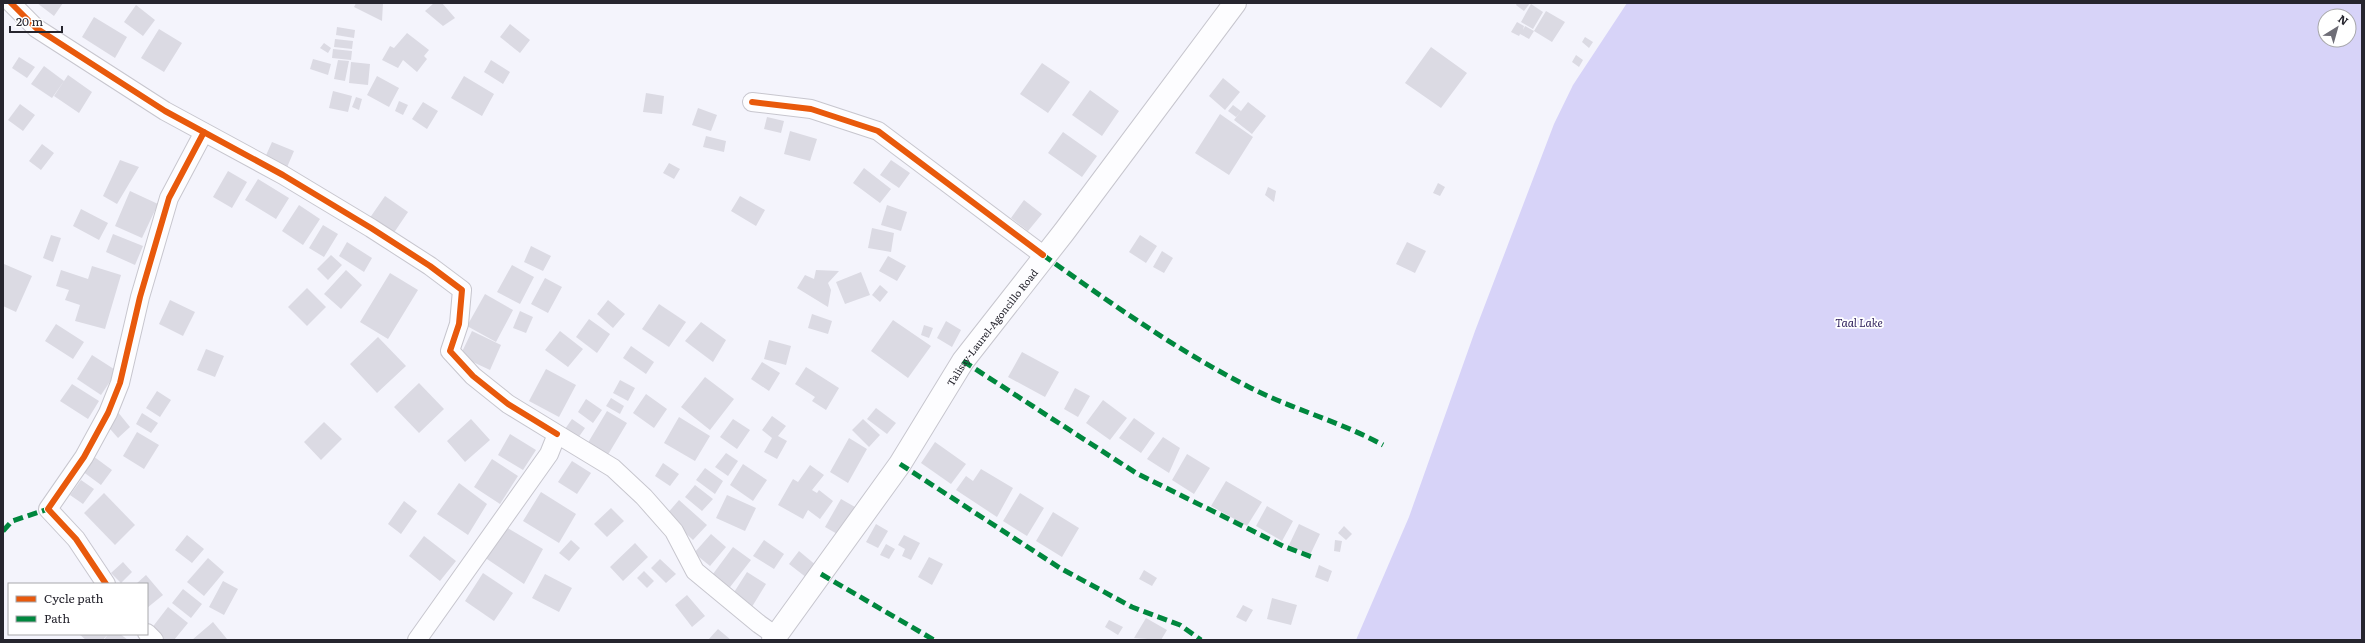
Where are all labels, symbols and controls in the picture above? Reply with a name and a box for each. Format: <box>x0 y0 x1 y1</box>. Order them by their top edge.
scale bar <box>10 8 62 34</box>
north arrow <box>2317 8 2357 48</box>
text: N <box>2335 10 2352 28</box>
text: 20 m <box>16 12 43 30</box>
street label: Talisay-Laurel-Agoncillo Road <box>942 265 1040 388</box>
water label: Taal Lake <box>1835 314 1883 330</box>
legend <box>8 583 148 635</box>
text: Cycle path <box>44 589 104 607</box>
text: Path <box>44 609 70 627</box>

